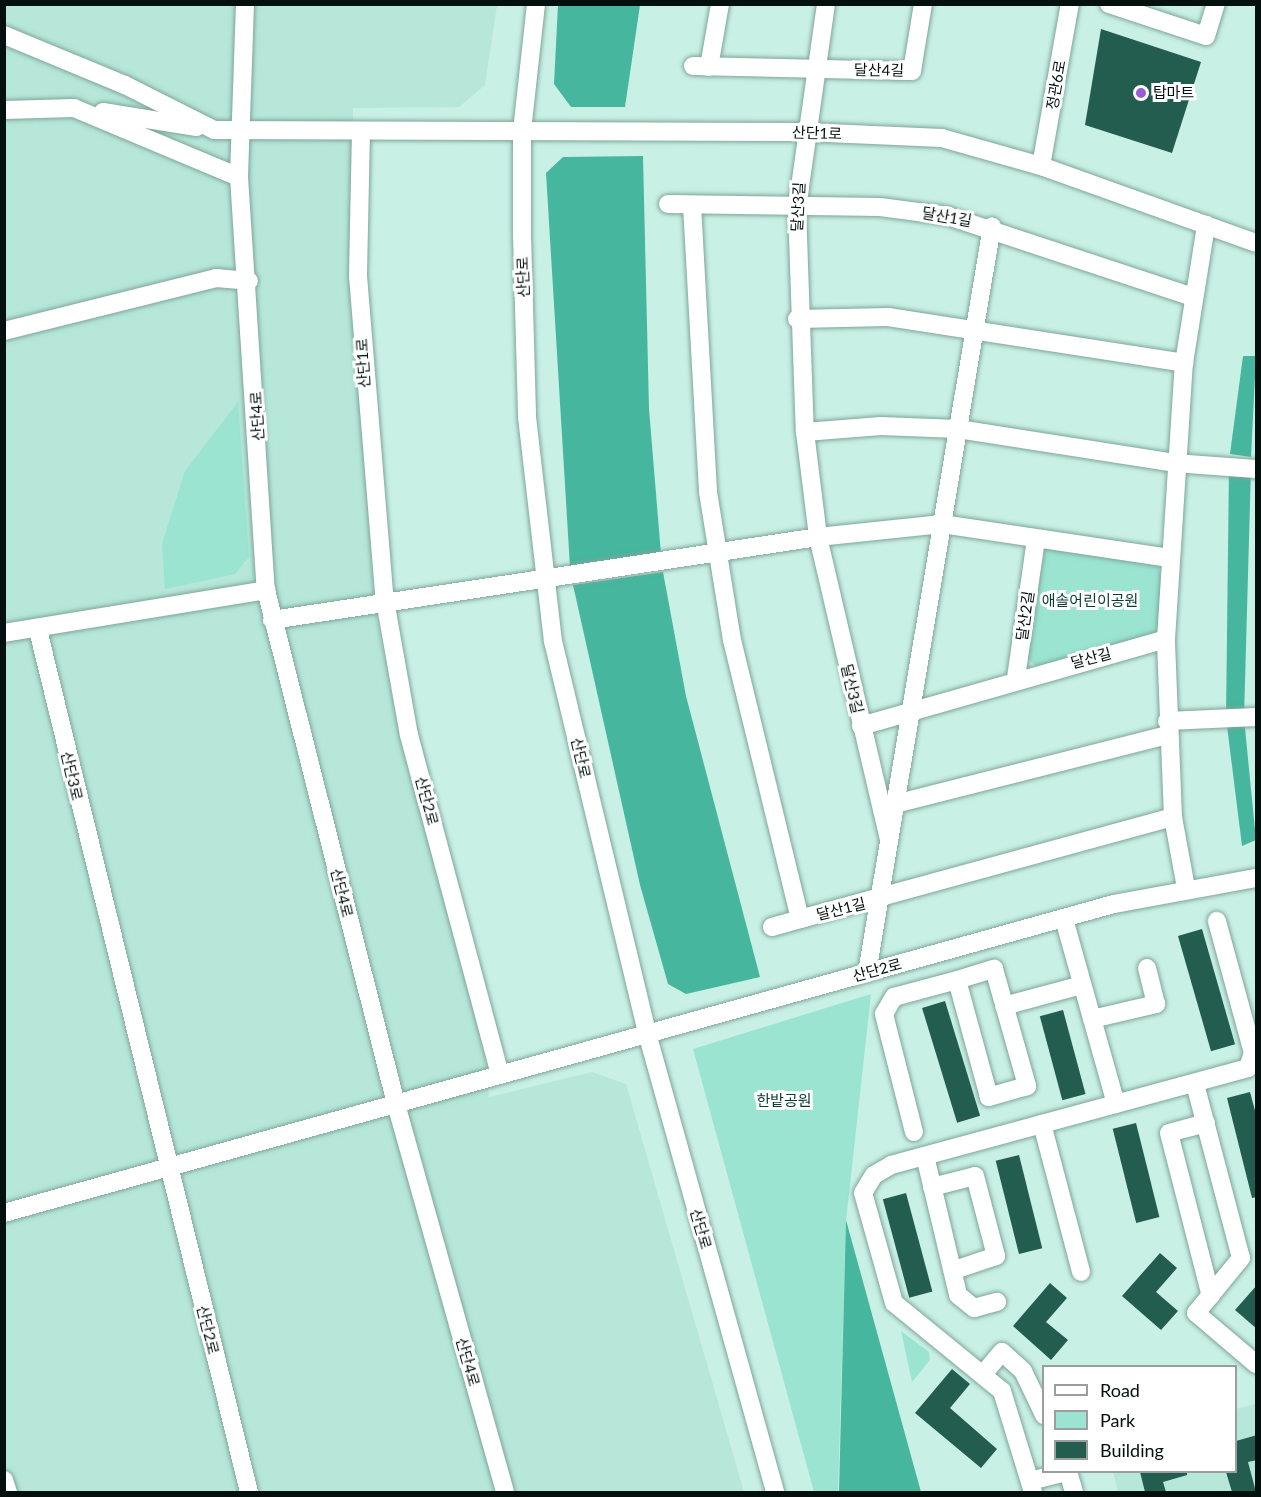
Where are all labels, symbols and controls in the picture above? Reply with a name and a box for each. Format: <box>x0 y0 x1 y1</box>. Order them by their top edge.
street label: 정관6로 <box>1043 59 1069 111</box>
street label: 달산4길 <box>854 61 904 79</box>
place label: 탑마트 <box>1153 84 1194 102</box>
marker: 탑마트 <box>1134 86 1148 100</box>
street label: 산단1로 <box>792 123 842 143</box>
street label: 달산3길 <box>788 182 808 232</box>
street label: 달산1길 <box>921 204 973 230</box>
street label: 산단로 <box>513 256 533 298</box>
street label: 산단1로 <box>353 338 373 388</box>
street label: 산단4로 <box>247 391 267 441</box>
street label: 달산2길 <box>1013 590 1037 642</box>
park label: 애솔어린이공원 <box>1042 592 1138 610</box>
street label: 달산길 <box>1069 644 1113 672</box>
street label: 달산3길 <box>838 663 866 715</box>
street label: 산단로 <box>568 736 594 780</box>
street label: 산단3로 <box>58 750 86 802</box>
street label: 산단2로 <box>412 774 442 828</box>
street label: 산단4로 <box>327 867 357 919</box>
street label: 달산1길 <box>815 894 867 924</box>
street label: 산단2로 <box>850 955 904 985</box>
park label: 한밭공원 <box>756 1092 812 1110</box>
street label: 산단로 <box>687 1207 715 1251</box>
street label: 산단2로 <box>193 1304 223 1356</box>
street label: 산단4로 <box>452 1335 484 1389</box>
legend <box>1042 1365 1237 1473</box>
text: Road <box>1100 1379 1140 1401</box>
text: Park <box>1100 1409 1135 1431</box>
text: Building <box>1100 1439 1164 1461</box>

